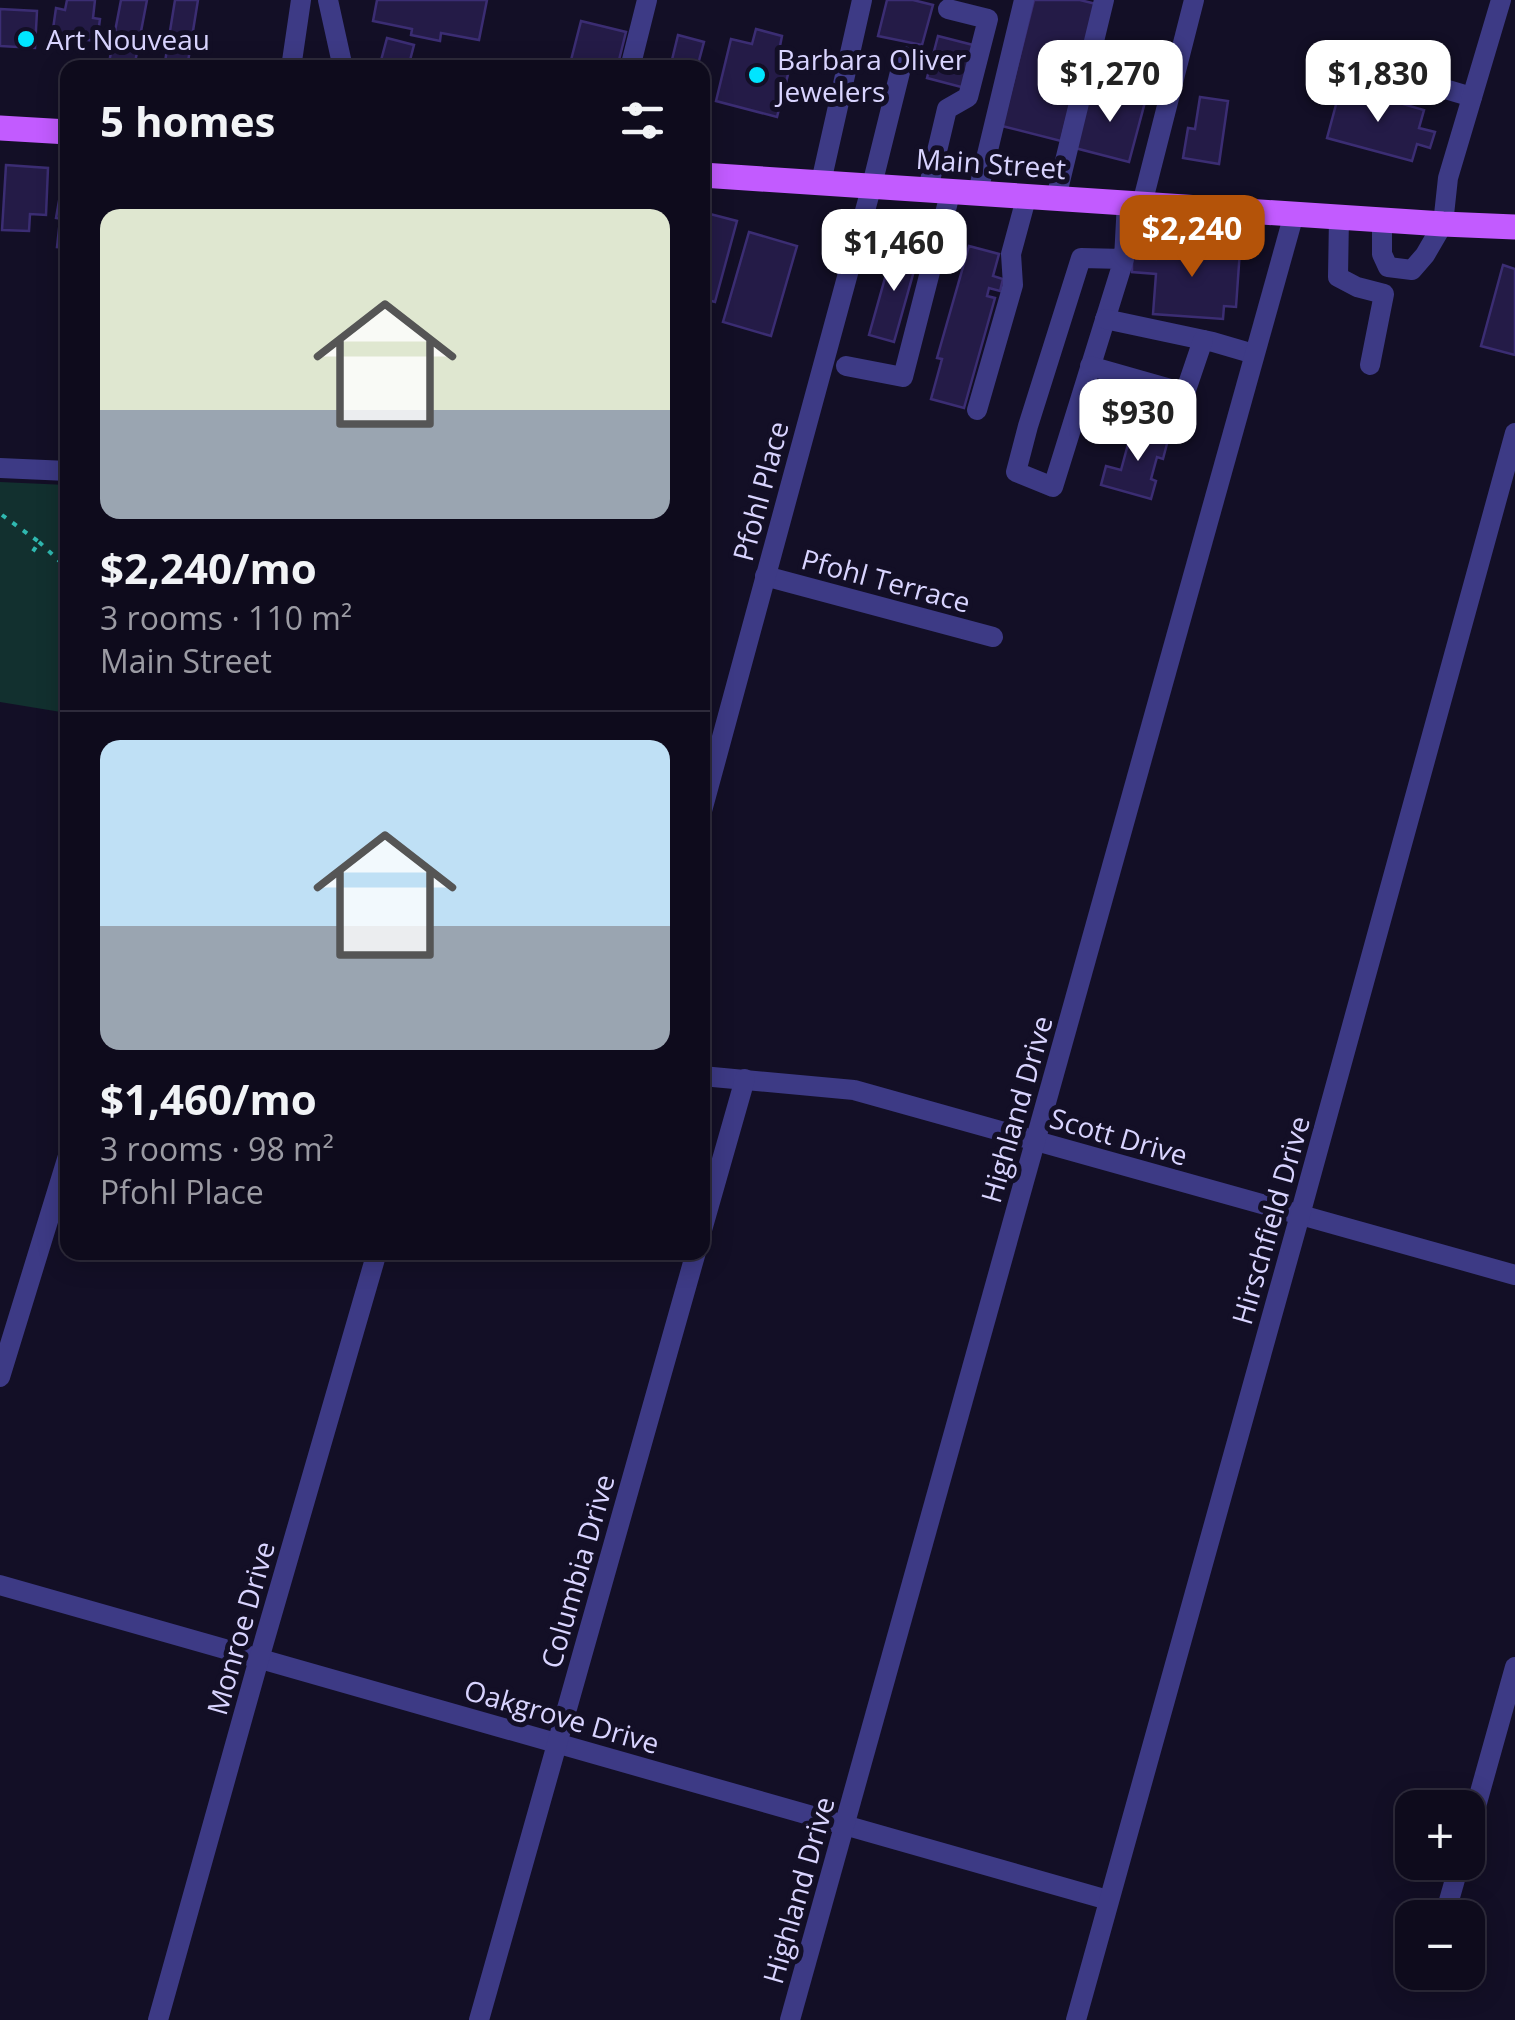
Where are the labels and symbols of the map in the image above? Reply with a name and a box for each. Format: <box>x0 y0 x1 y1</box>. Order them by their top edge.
place label: Art Nouveau <box>46 20 210 58</box>
marker: Art Nouveau <box>15 28 37 50</box>
place label: Barbara Oliver Jewelers <box>774 40 967 110</box>
pin: $1,270 <box>1029 40 1191 125</box>
pin: $1,830 <box>1297 40 1459 125</box>
marker: Barbara Oliver Jewelers <box>746 64 768 86</box>
street label: Main Street <box>915 139 1067 187</box>
pin: $2,240 <box>1111 195 1273 280</box>
pin: $1,460 <box>813 209 975 294</box>
pin: $930 <box>1079 379 1197 464</box>
street label: Pfohl Place <box>723 417 797 565</box>
street label: Pfohl Terrace <box>797 539 975 621</box>
street label: Highland Drive <box>971 1011 1061 1207</box>
street label: Scott Drive <box>1046 1098 1192 1174</box>
street label: Hirschfield Drive <box>1222 1111 1318 1329</box>
street label: Columbia Drive <box>531 1470 623 1672</box>
street label: Monroe Drive <box>197 1537 283 1719</box>
street label: Oakgrove Drive <box>460 1670 664 1762</box>
street label: Highland Drive <box>753 1792 843 1988</box>

